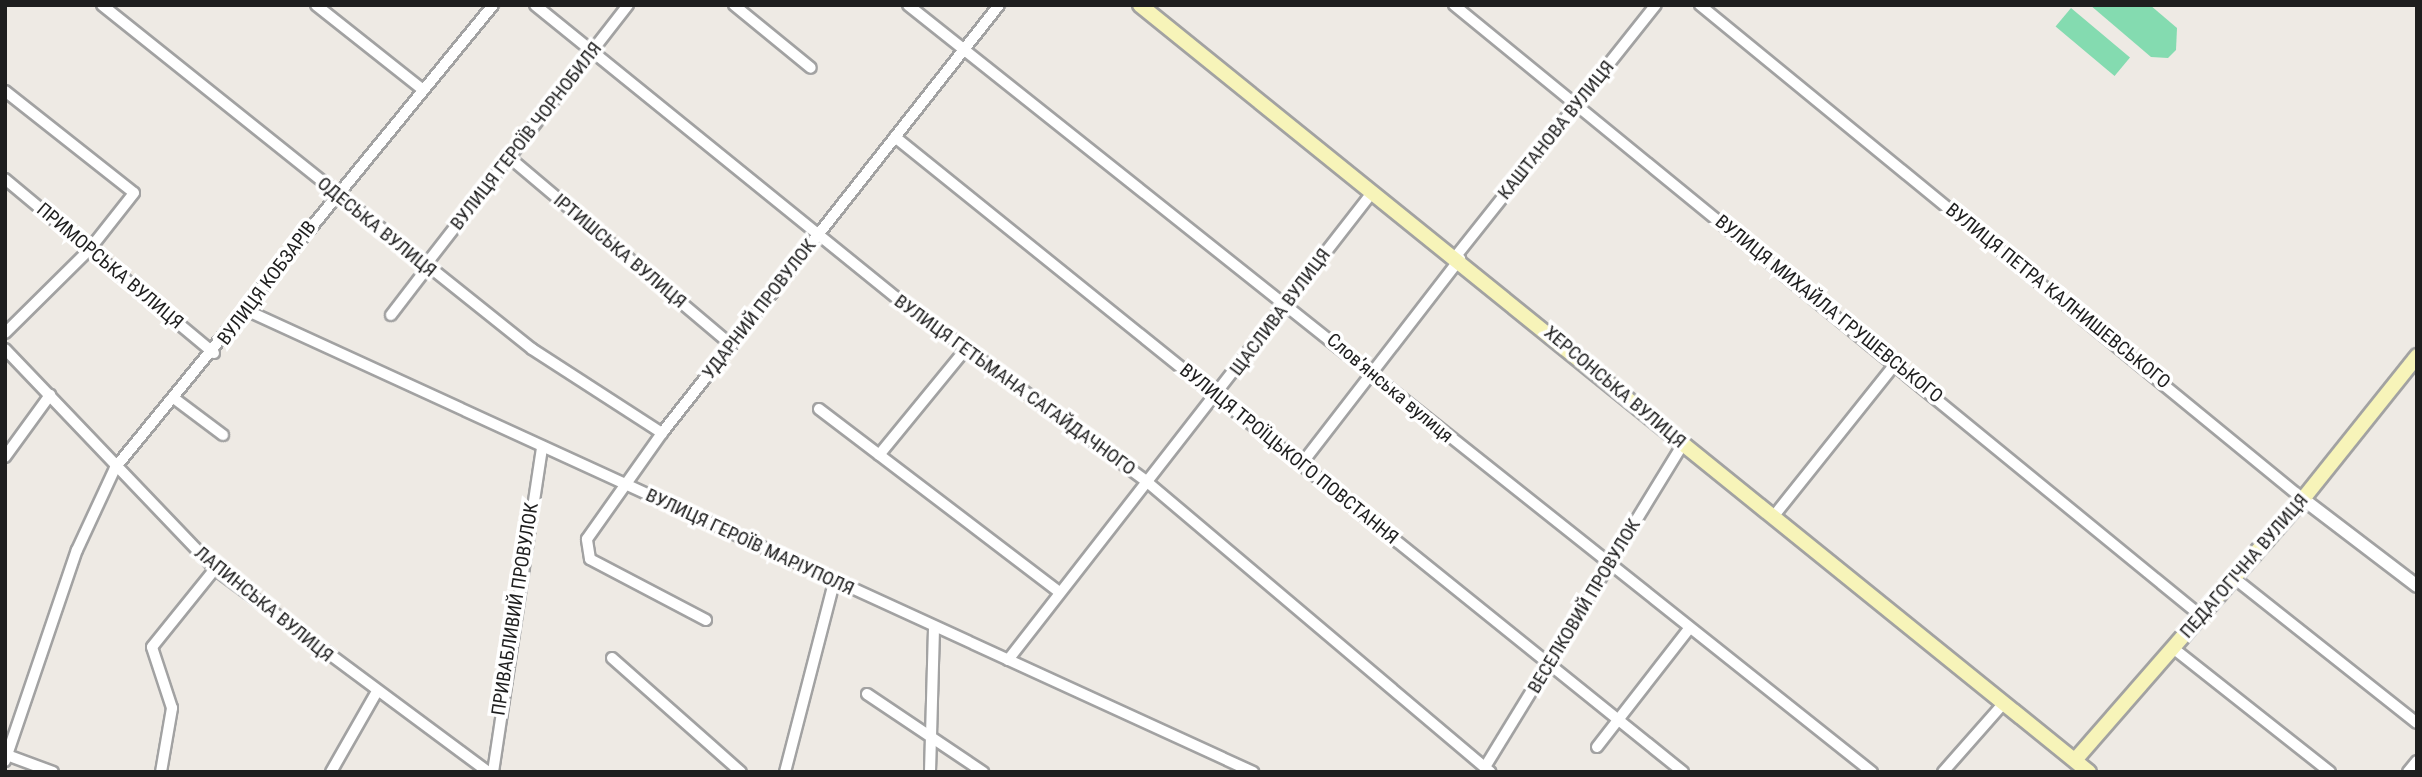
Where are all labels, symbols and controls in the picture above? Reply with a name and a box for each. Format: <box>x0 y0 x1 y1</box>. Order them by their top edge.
street label: ВУЛИЦЯ ГЕРОЇВ ЧОРНОБИЛЯ <box>446 37 606 235</box>
street label: КАШТАНОВА ВУЛИЦЯ <box>1493 56 1619 204</box>
street label: ОДЕСЬКА ВУЛИЦЯ <box>313 172 441 282</box>
street label: ІРТИШСЬКА ВУЛИЦЯ <box>549 189 691 313</box>
street label: ПРИМОРСЬКА ВУЛИЦЯ <box>32 198 188 334</box>
street label: ВУЛИЦЯ ПЕТРА КАЛНИШЕВСЬКОГО <box>1941 198 2175 394</box>
street label: ВУЛИЦЯ МИХАЙЛА ГРУШЕВСЬКОГО <box>1711 210 1947 408</box>
street label: ВУЛИЦЯ КОБЗАРІВ <box>213 216 321 350</box>
street label: УДАРНИЙ ПРОВУЛОК <box>697 235 821 383</box>
street label: ЩАСЛИВА ВУЛИЦЯ <box>1225 244 1335 380</box>
street label: ВУЛИЦЯ ГЕТЬМАНА САГАЙДАЧНОГО <box>890 290 1140 480</box>
street label: ХЕРСОНСЬКА ВУЛИЦЯ <box>1539 321 1691 453</box>
street label: Словʼянська вулиця <box>1322 328 1458 448</box>
street label: ВУЛИЦЯ ТРОЇЦЬКОГО ПОВСТАННЯ <box>1175 359 1403 549</box>
street label: ВУЛИЦЯ ГЕРОЇВ МАРІУПОЛЯ <box>642 484 858 600</box>
street label: ПЕДАГОГІЧНА ВУЛИЦЯ <box>2175 489 2313 643</box>
street label: ПРИВАБЛИВИЙ ПРОВУЛОК <box>487 501 543 717</box>
street label: ВЕСЕЛКОВИЙ ПРОВУЛОК <box>1523 515 1645 697</box>
street label: ЛАПИНСЬКА ВУЛИЦЯ <box>190 541 338 667</box>

